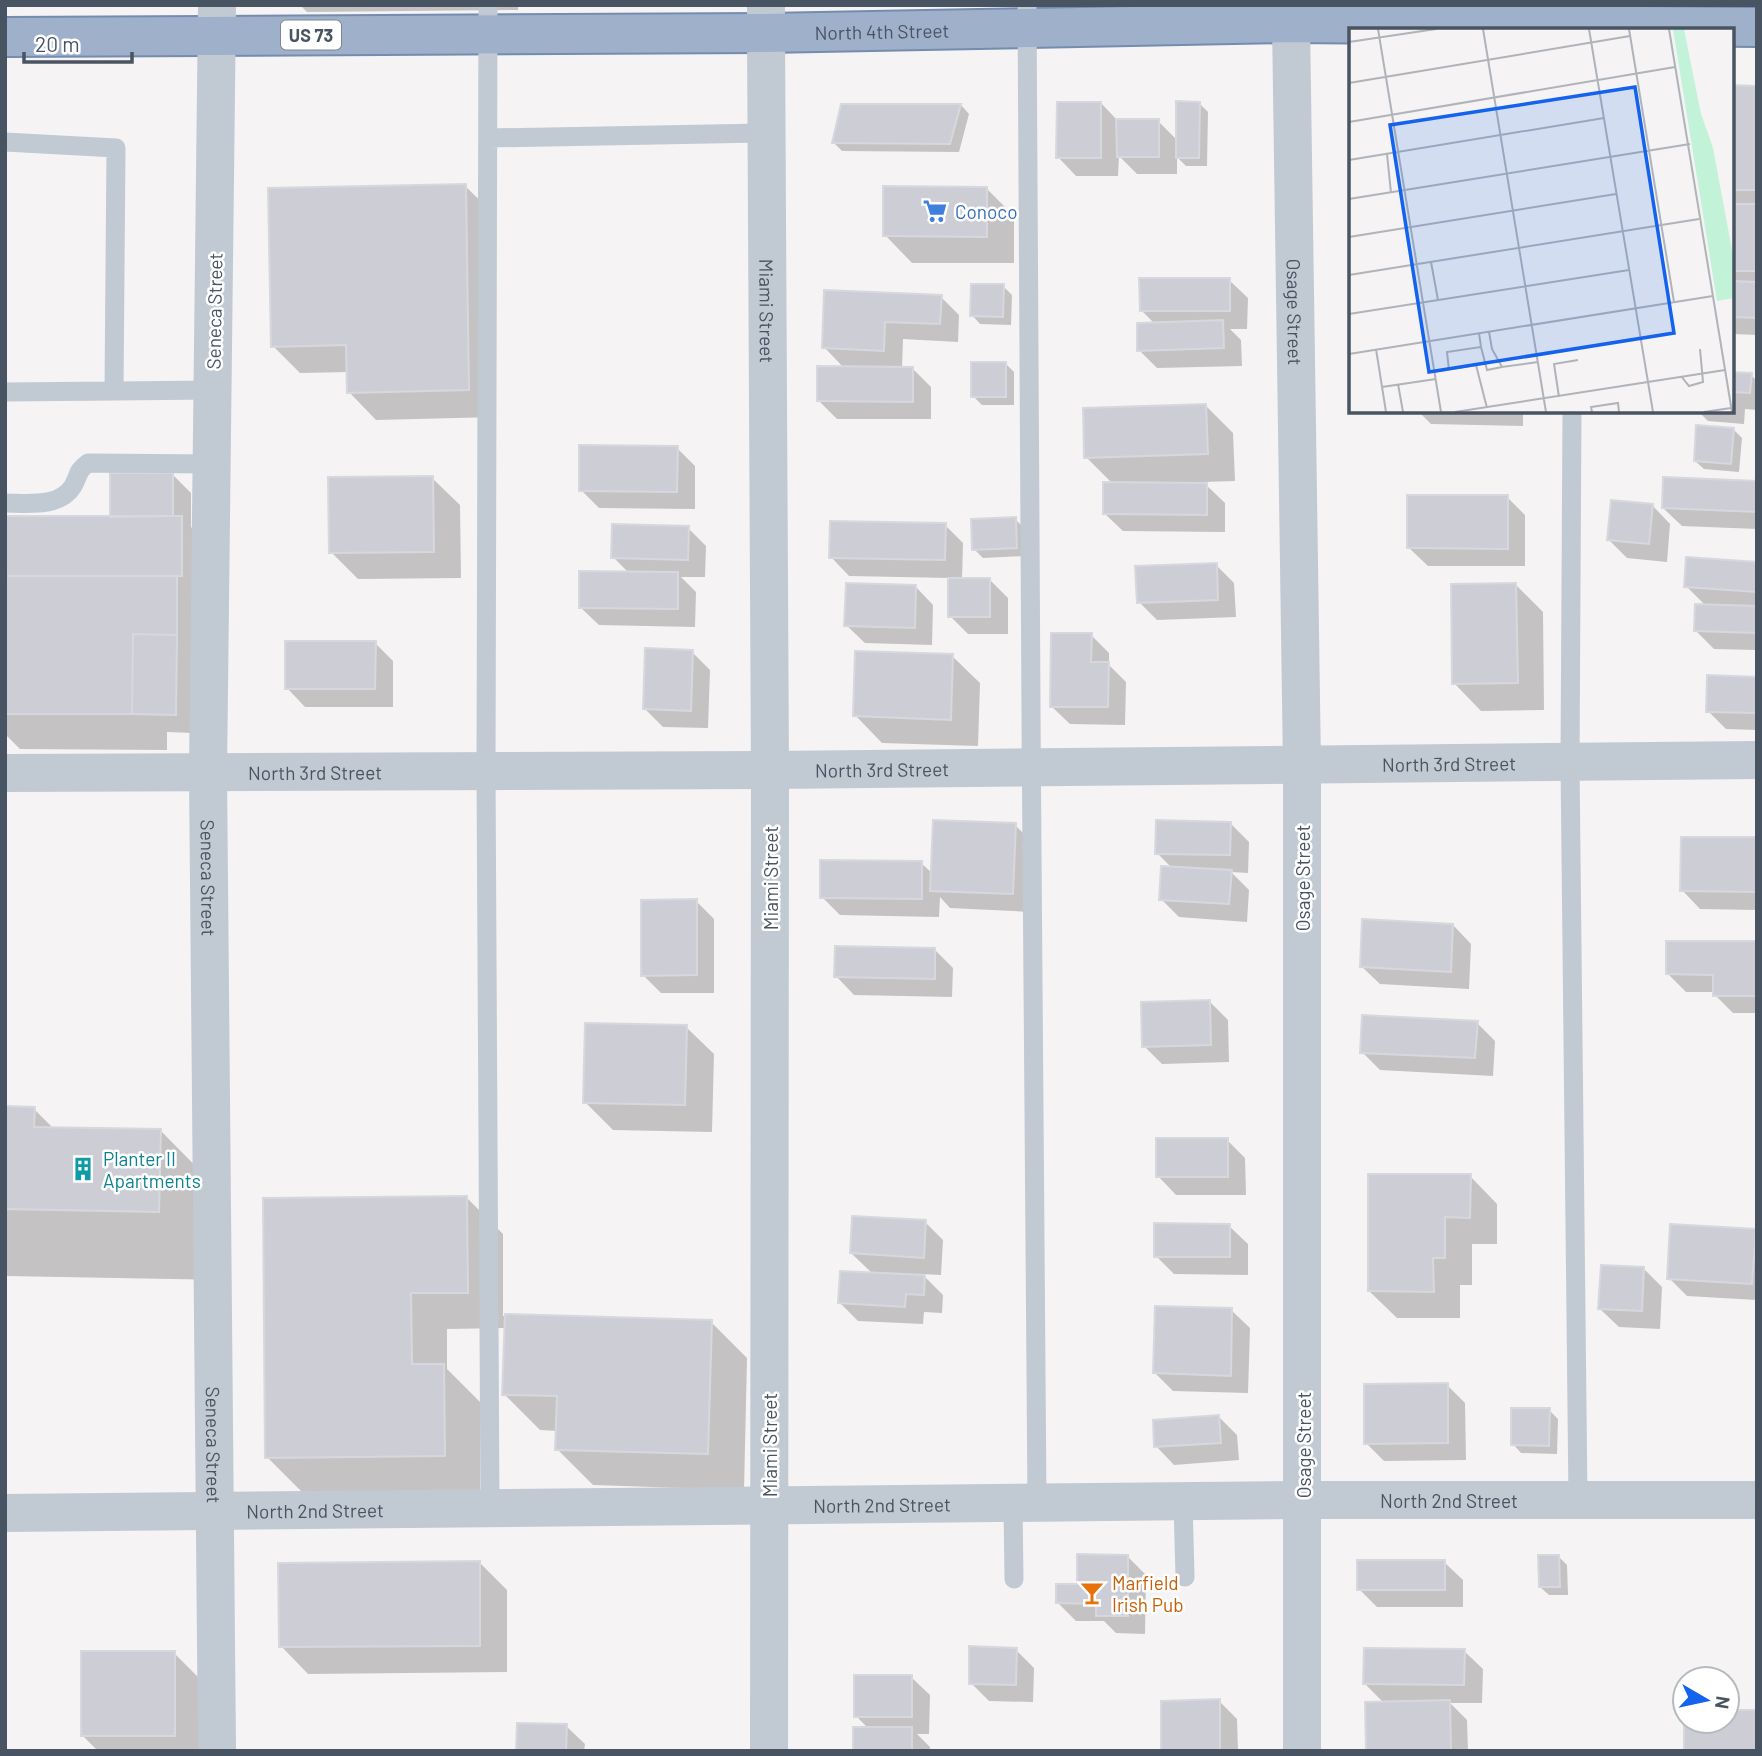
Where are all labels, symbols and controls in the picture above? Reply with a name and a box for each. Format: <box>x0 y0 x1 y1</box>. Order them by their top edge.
street label: North 4th Street <box>814 18 950 44</box>
road number: US 73 <box>281 20 341 50</box>
scale bar <box>24 21 133 65</box>
inset map <box>1349 28 1734 413</box>
text: 20 m <box>35 31 80 56</box>
supermarket icon: Conoco <box>921 197 949 225</box>
place label: Conoco <box>955 200 1018 223</box>
street label: Seneca Street <box>201 252 227 370</box>
street label: Osage Street <box>1283 258 1308 365</box>
street label: Miami Street <box>756 259 779 363</box>
street label: North 3rd Street <box>1382 751 1516 775</box>
street label: North 3rd Street <box>815 757 949 781</box>
street label: North 3rd Street <box>248 760 382 784</box>
street label: Seneca Street <box>197 819 221 936</box>
street label: Osage Street <box>1291 825 1314 931</box>
street label: Miami Street <box>759 826 782 930</box>
place label: Planter II Apartments <box>103 1147 201 1192</box>
building icon: Planter II Apartments <box>69 1155 97 1183</box>
street label: Seneca Street <box>202 1386 226 1503</box>
street label: Osage Street <box>1292 1392 1315 1498</box>
street label: Miami Street <box>758 1393 781 1497</box>
street label: North 2nd Street <box>1380 1489 1518 1512</box>
street label: North 2nd Street <box>813 1492 951 1516</box>
street label: North 2nd Street <box>246 1498 384 1522</box>
place label: Marfield Irish Pub <box>1112 1571 1184 1616</box>
bar icon: Marfield Irish Pub <box>1078 1579 1106 1607</box>
north arrow <box>1671 1665 1741 1735</box>
text: N <box>1711 1695 1736 1711</box>

